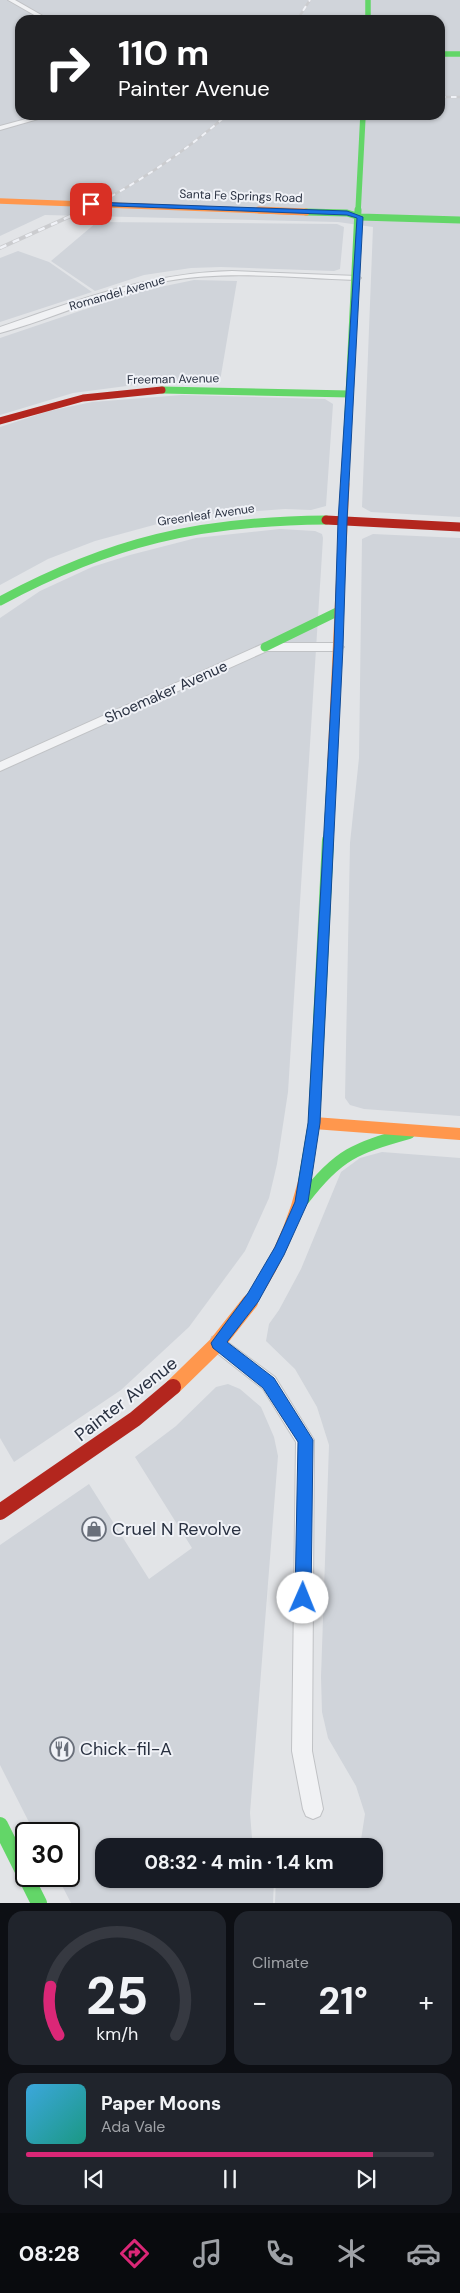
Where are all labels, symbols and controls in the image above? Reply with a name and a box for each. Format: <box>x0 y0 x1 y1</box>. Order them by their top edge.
text: 110 m <box>118 30 209 76</box>
icon: right <box>35 35 100 100</box>
text: Painter Avenue <box>118 74 270 103</box>
pin <box>70 183 112 225</box>
street label: Santa Fe Springs Road <box>179 186 303 206</box>
icon: arrive <box>77 190 105 218</box>
street label: Romandel Avenue <box>67 272 167 314</box>
street label: Freeman Avenue <box>127 370 219 388</box>
street label: Greenleaf Avenue <box>156 500 256 530</box>
street label: Shoemaker Avenue <box>101 656 231 728</box>
street label: Painter Avenue <box>70 1351 182 1447</box>
shop icon: Cruel N Revolve <box>81 1516 107 1542</box>
place label: Cruel N Revolve <box>112 1517 241 1541</box>
position arrow <box>276 1571 328 1623</box>
restaurant icon: Chick-fil-A <box>49 1736 75 1762</box>
place label: Chick-fil-A <box>80 1737 172 1761</box>
speed limit sign: 30 <box>15 1822 80 1887</box>
text: 08:32 · 4 min · 1.4 km <box>144 1850 334 1875</box>
text: Climate <box>252 1952 309 1973</box>
text: 25 <box>86 1962 148 2030</box>
text: 21° <box>318 1976 368 2026</box>
text: − <box>252 1984 267 2021</box>
text: + <box>419 1984 434 2021</box>
text: km/h <box>96 2022 138 2046</box>
text: Paper Moons <box>101 2091 221 2116</box>
text: Ada Vale <box>101 2116 165 2137</box>
icon: previous <box>80 2165 108 2193</box>
icon: pause <box>216 2165 244 2193</box>
icon: next <box>352 2165 380 2193</box>
icon: directions <box>117 2236 152 2271</box>
icon: music <box>190 2236 225 2271</box>
icon: phone <box>262 2236 297 2271</box>
icon: climate <box>334 2236 369 2271</box>
icon: car <box>406 2236 441 2271</box>
text: 08:28 <box>19 2239 80 2268</box>

